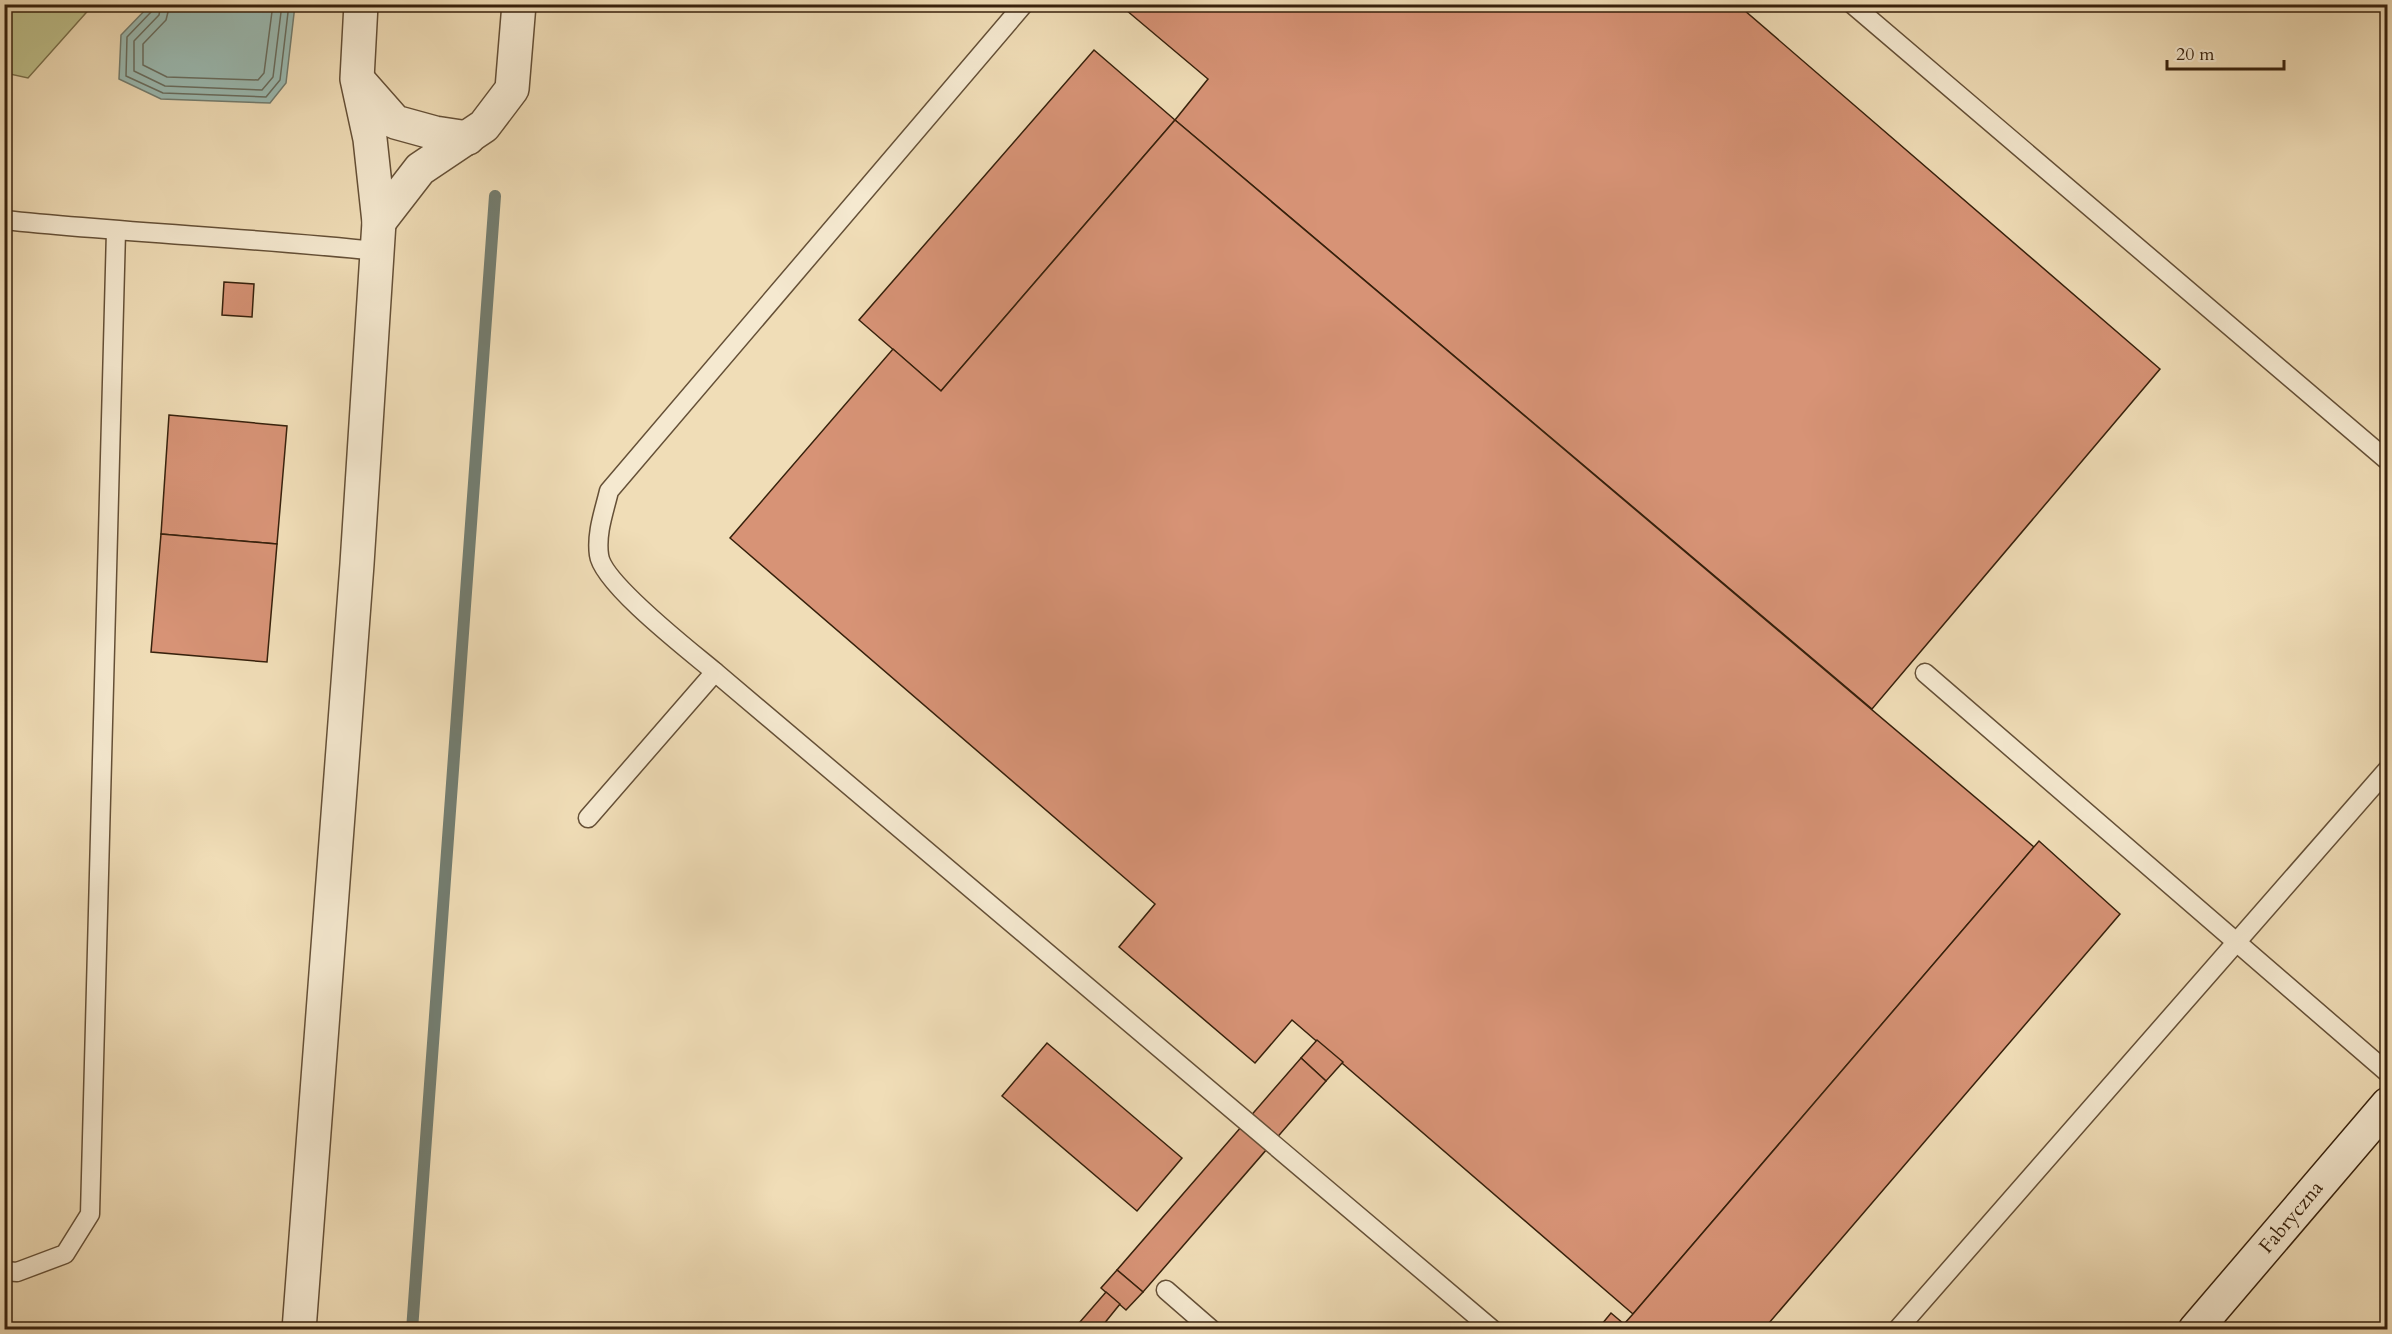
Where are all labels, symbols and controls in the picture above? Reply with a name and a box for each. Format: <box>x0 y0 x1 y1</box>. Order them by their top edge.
scale bar <box>2167 33 2284 71</box>
text: 20 m <box>2176 42 2215 67</box>
street label: Fabryczna <box>2253 1175 2329 1259</box>

